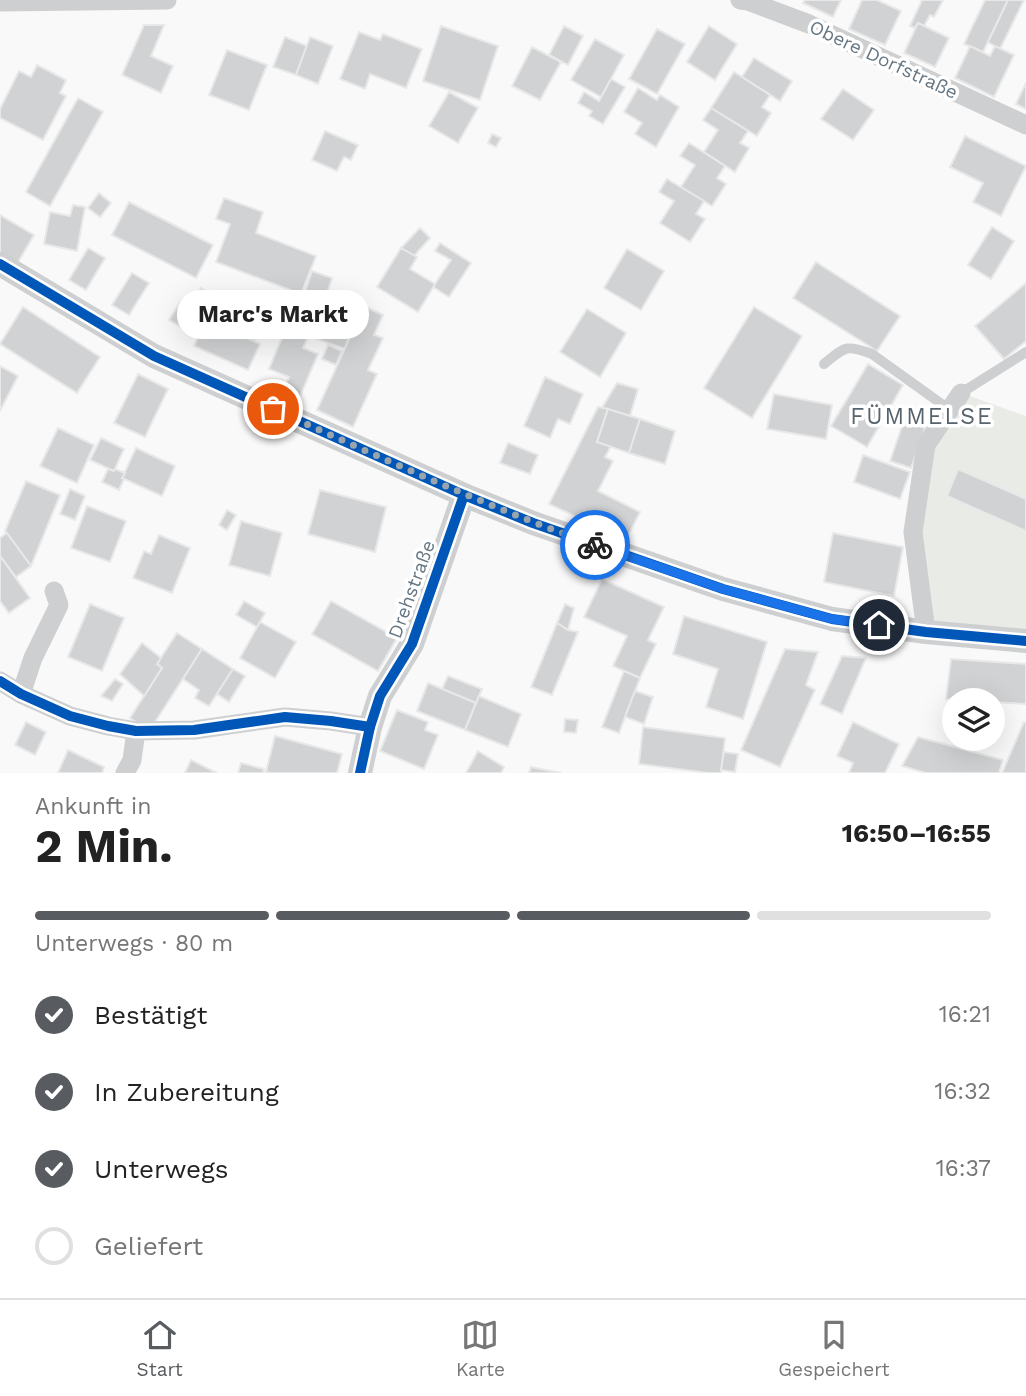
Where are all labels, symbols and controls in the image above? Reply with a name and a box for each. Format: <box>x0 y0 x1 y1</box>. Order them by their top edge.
street label: Obere Dorfstraße <box>806 15 962 104</box>
callout: Marc's Markt <box>177 290 369 339</box>
text: Marc's Markt <box>198 301 348 328</box>
pin <box>243 379 303 439</box>
icon: bag <box>254 390 292 428</box>
district label: FÜMMELSE <box>850 403 994 430</box>
courier <box>560 510 630 580</box>
icon: bike <box>576 526 614 564</box>
street label: Drehstraße <box>383 537 440 641</box>
pin <box>849 595 909 655</box>
icon: home <box>860 606 898 644</box>
map controls <box>942 688 1005 751</box>
button: layers <box>942 688 1005 751</box>
text: Ankunft in <box>35 793 151 820</box>
text: 16:50–16:55 <box>842 818 991 848</box>
text: 2 Min. <box>35 819 173 873</box>
text: Unterwegs · 80 m <box>35 930 233 957</box>
icon: check <box>35 996 73 1034</box>
text: Bestätigt <box>94 1000 207 1030</box>
text: 16:21 <box>939 1001 991 1028</box>
icon: check <box>35 1073 73 1111</box>
text: In Zubereitung <box>94 1077 279 1107</box>
text: 16:32 <box>934 1078 991 1105</box>
icon: check <box>35 1150 73 1188</box>
text: Unterwegs <box>94 1154 229 1184</box>
text: 16:37 <box>936 1155 991 1182</box>
text: Geliefert <box>94 1231 203 1261</box>
tab: Start <box>137 1316 183 1381</box>
tab: Karte <box>456 1316 505 1381</box>
tab: Gespeichert <box>778 1316 889 1381</box>

